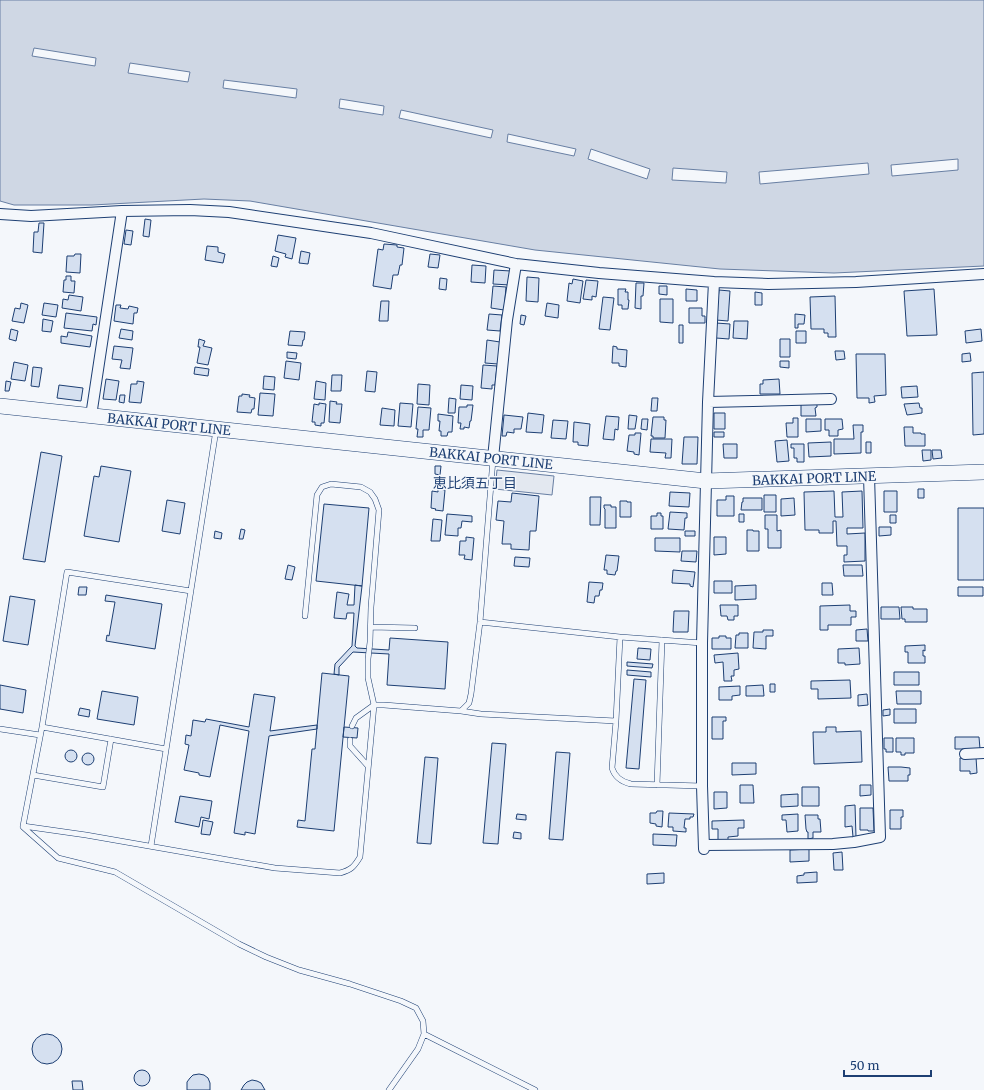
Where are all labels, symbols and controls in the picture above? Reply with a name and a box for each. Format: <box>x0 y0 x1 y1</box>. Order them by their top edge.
street label: BAKKAI PORT LINE <box>106 410 232 440</box>
street label: BAKKAI PORT LINE <box>428 444 554 474</box>
street label: BAKKAI PORT LINE <box>752 468 877 489</box>
district label: 恵比須五丁目 <box>433 474 517 492</box>
scale bar <box>844 1052 931 1078</box>
text: 50 m <box>850 1058 879 1073</box>

